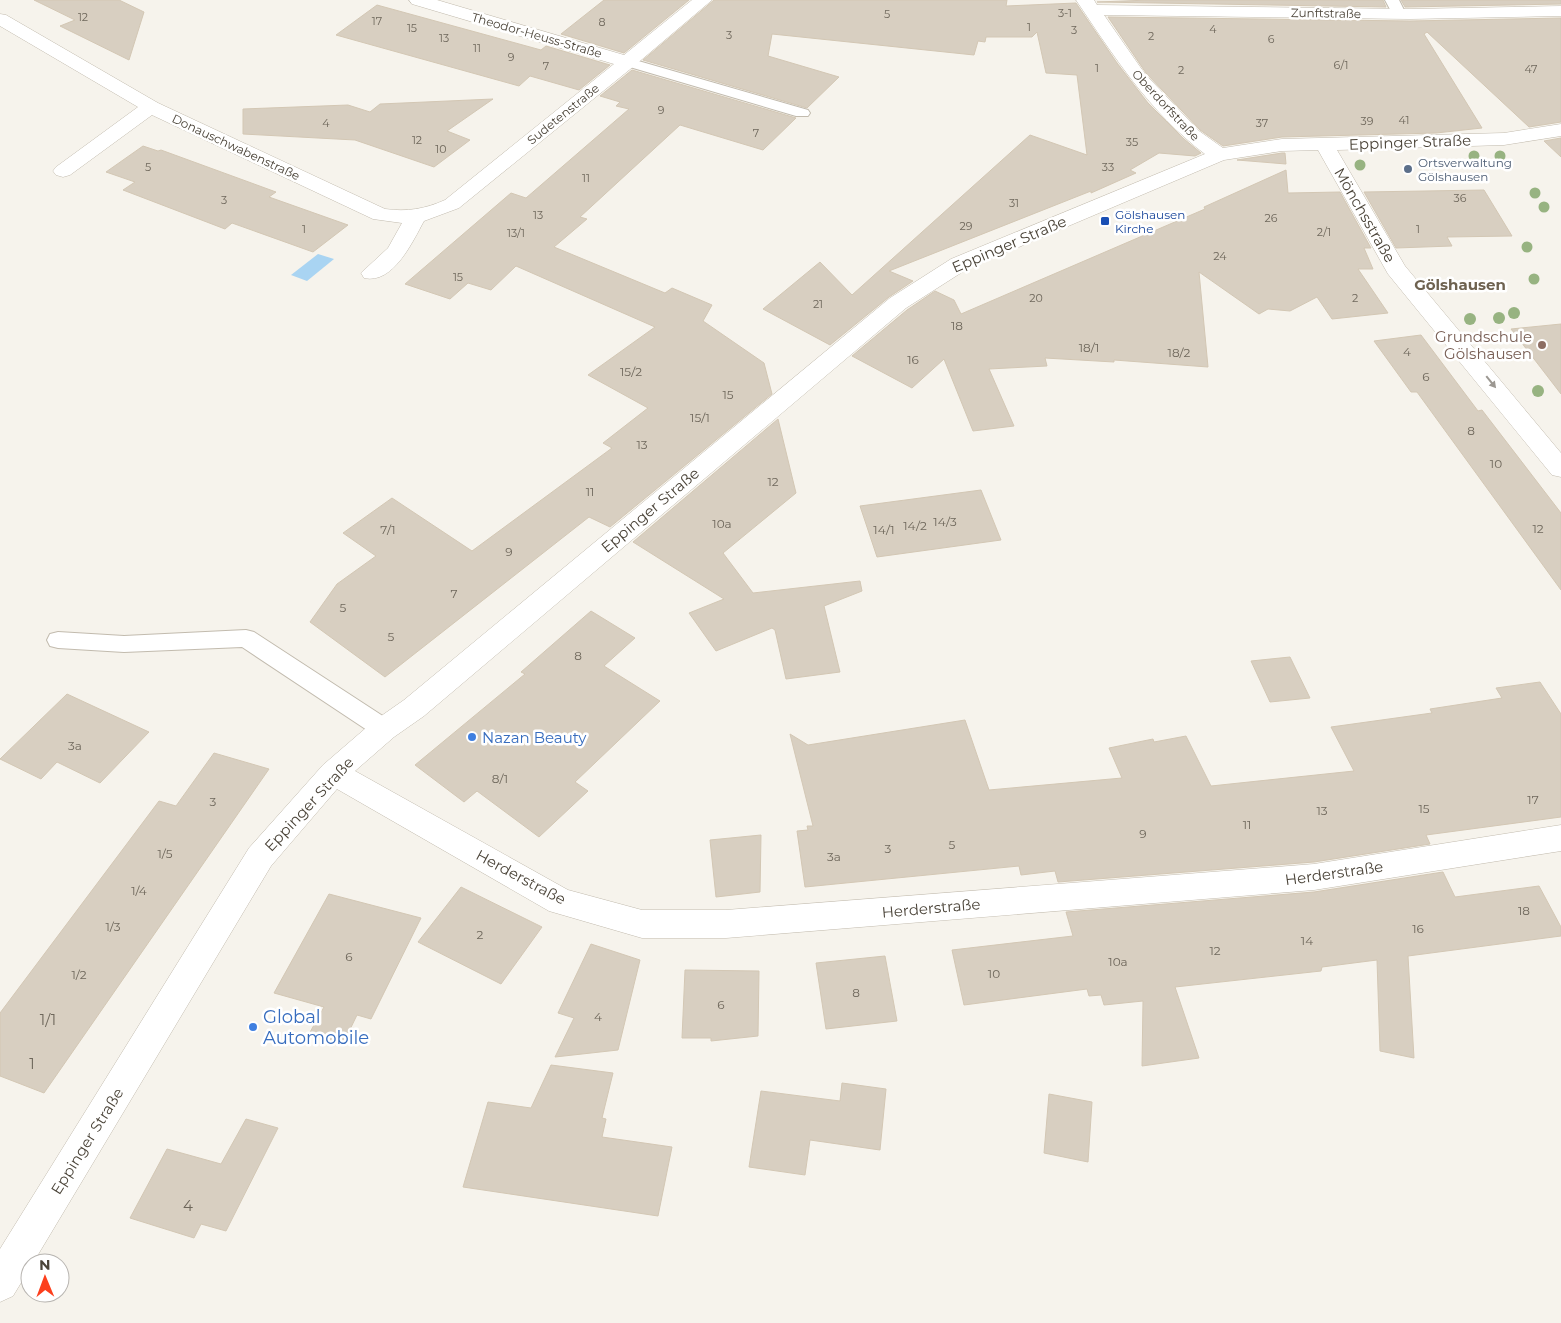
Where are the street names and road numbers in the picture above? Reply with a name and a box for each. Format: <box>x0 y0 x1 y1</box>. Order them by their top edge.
street label: Zunftstraße <box>1291 5 1361 21</box>
street label: Theodor-Heuss-Straße <box>470 9 604 61</box>
street label: Oberdorfstraße <box>1129 66 1203 144</box>
street label: Sudetenstraße <box>524 80 602 148</box>
street label: Donauschwabenstraße <box>170 111 302 183</box>
street label: Eppinger Straße <box>1348 130 1472 154</box>
street label: Mönchsstraße <box>1330 164 1400 266</box>
street label: Eppinger Straße <box>949 211 1069 277</box>
street label: Eppinger Straße <box>597 463 703 557</box>
street label: Eppinger Straße <box>260 753 358 855</box>
street label: Herderstraße <box>473 845 569 909</box>
street label: Herderstraße <box>1284 857 1384 889</box>
street label: Herderstraße <box>881 894 981 922</box>
street label: Eppinger Straße <box>46 1084 128 1198</box>

